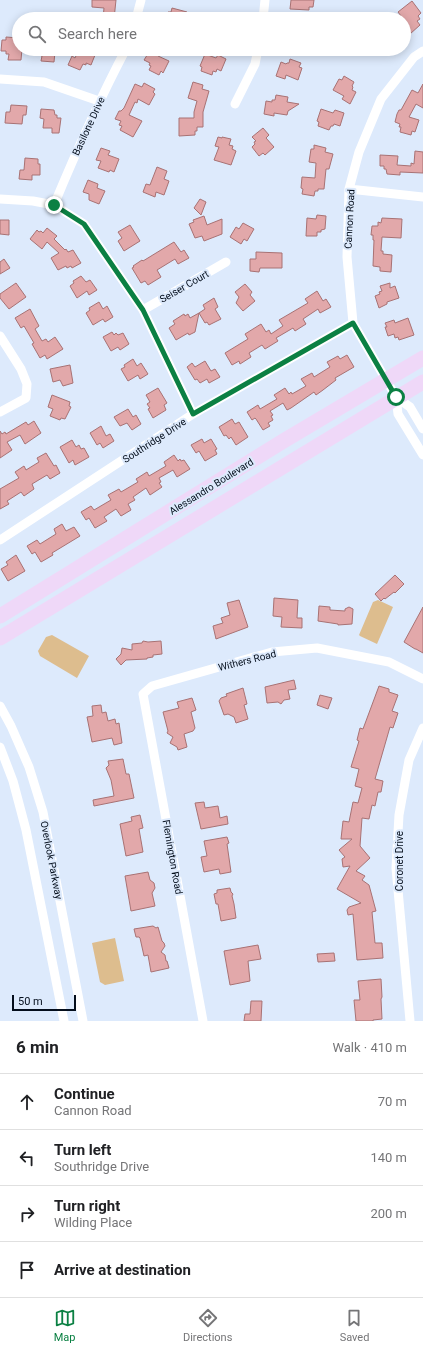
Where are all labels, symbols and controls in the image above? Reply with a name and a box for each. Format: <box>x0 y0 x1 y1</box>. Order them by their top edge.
search box <box>12 12 411 56</box>
icon: search <box>26 23 48 45</box>
text: Search here <box>58 25 137 43</box>
street label: Basilone Drive <box>70 95 107 157</box>
street label: Cannon Road <box>342 189 357 249</box>
route end <box>45 196 63 214</box>
street label: Seiser Court <box>158 268 211 305</box>
route start <box>387 388 405 406</box>
street label: Southridge Drive <box>121 416 188 465</box>
street label: Alessandro Boulevard <box>167 456 255 517</box>
street label: Withers Road <box>217 648 277 673</box>
street label: Flemington Road <box>161 819 184 895</box>
street label: Overlook Parkway <box>39 820 65 900</box>
street label: Coronet Drive <box>394 831 405 891</box>
scale bar <box>12 993 76 1012</box>
text: 50 m <box>18 995 43 1008</box>
text: 6 min <box>16 1037 59 1057</box>
text: Walk · 410 m <box>332 1040 407 1055</box>
text: Continue <box>54 1085 115 1103</box>
icon: ahead <box>16 1091 38 1113</box>
text: 70 m <box>378 1094 407 1109</box>
text: Cannon Road <box>54 1103 132 1118</box>
text: Turn left <box>54 1141 111 1159</box>
icon: left <box>16 1147 38 1169</box>
text: 140 m <box>370 1150 407 1165</box>
text: Southridge Drive <box>54 1159 149 1174</box>
text: Turn right <box>54 1197 120 1215</box>
icon: right <box>16 1203 38 1225</box>
text: 200 m <box>370 1206 407 1221</box>
text: Wilding Place <box>54 1215 132 1230</box>
icon: arrive <box>16 1259 38 1281</box>
text: Arrive at destination <box>54 1261 191 1279</box>
tab: Map <box>54 1307 76 1344</box>
tab: Directions <box>183 1307 232 1344</box>
tab: Saved <box>340 1307 369 1344</box>

